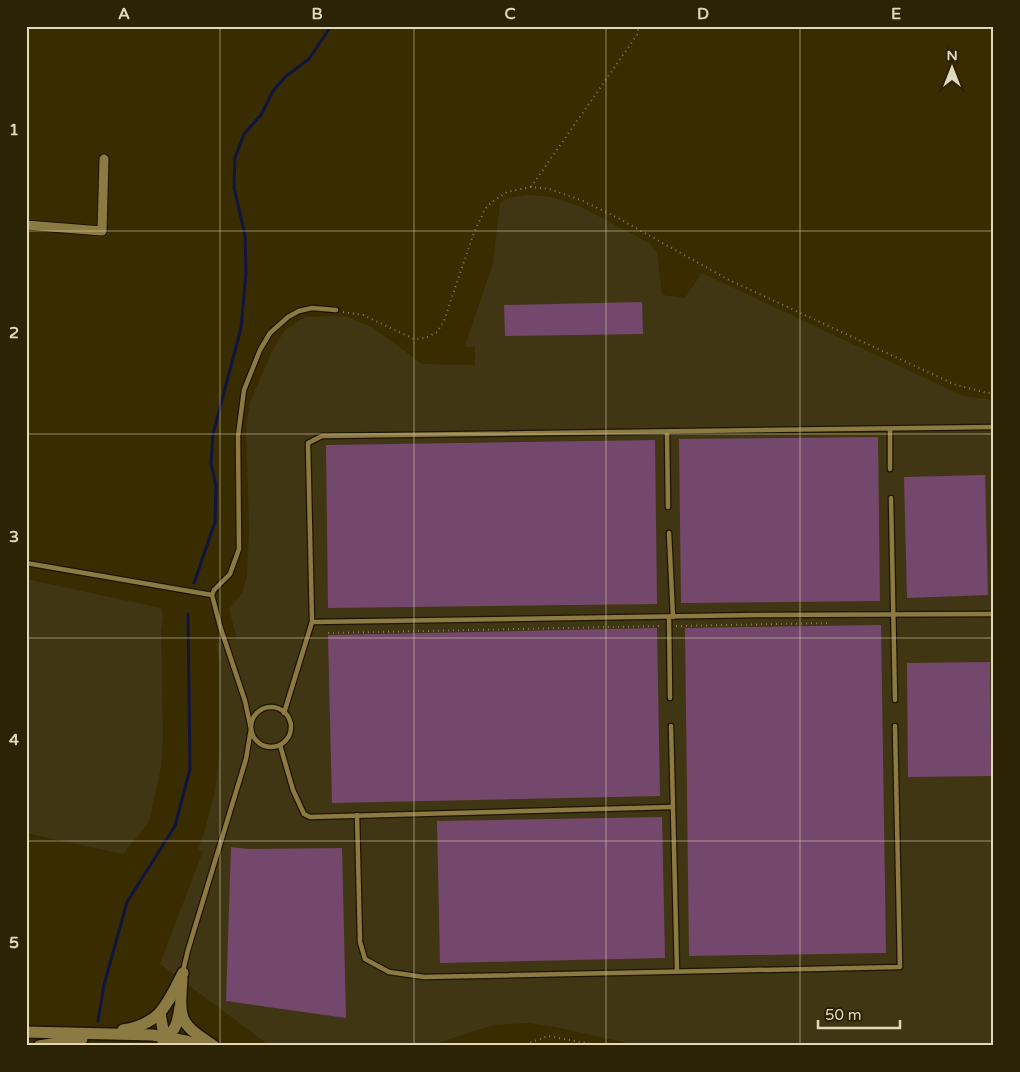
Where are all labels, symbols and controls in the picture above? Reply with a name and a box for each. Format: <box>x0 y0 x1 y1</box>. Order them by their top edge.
text: A <box>118 4 130 24</box>
text: B <box>311 4 323 24</box>
text: C <box>504 4 516 24</box>
text: D <box>697 4 709 24</box>
text: E <box>891 4 901 24</box>
north arrow <box>928 42 978 92</box>
text: N <box>946 47 958 64</box>
text: 1 <box>9 120 19 140</box>
text: 2 <box>9 323 19 343</box>
text: 3 <box>9 527 19 547</box>
text: 4 <box>9 730 19 750</box>
text: 5 <box>9 933 19 953</box>
scale bar <box>818 997 900 1029</box>
text: 50 m <box>825 1006 862 1024</box>

